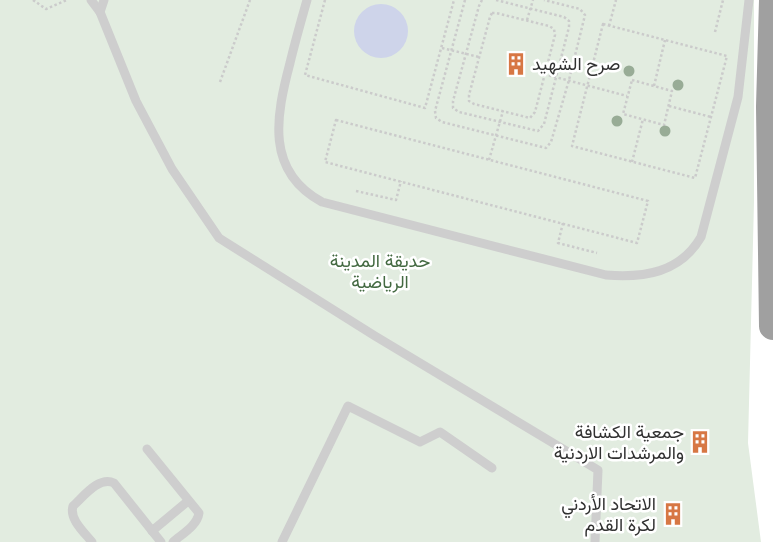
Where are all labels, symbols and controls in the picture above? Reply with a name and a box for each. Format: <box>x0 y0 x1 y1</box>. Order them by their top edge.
building icon: صرح الشهيد <box>503 51 529 77</box>
place label: صرح الشهيد <box>532 52 620 76</box>
park label: حديقة المدينة الرياضية <box>330 249 430 294</box>
place label: جمعية الكشافة والمرشدات الاردنية <box>554 420 684 465</box>
building icon: جمعية الكشافة والمرشدات الاردنية <box>687 429 713 455</box>
place label: الاتحاد الأردني لكرة القدم <box>561 492 656 537</box>
building icon: الاتحاد الأردني لكرة القدم <box>660 501 686 527</box>

